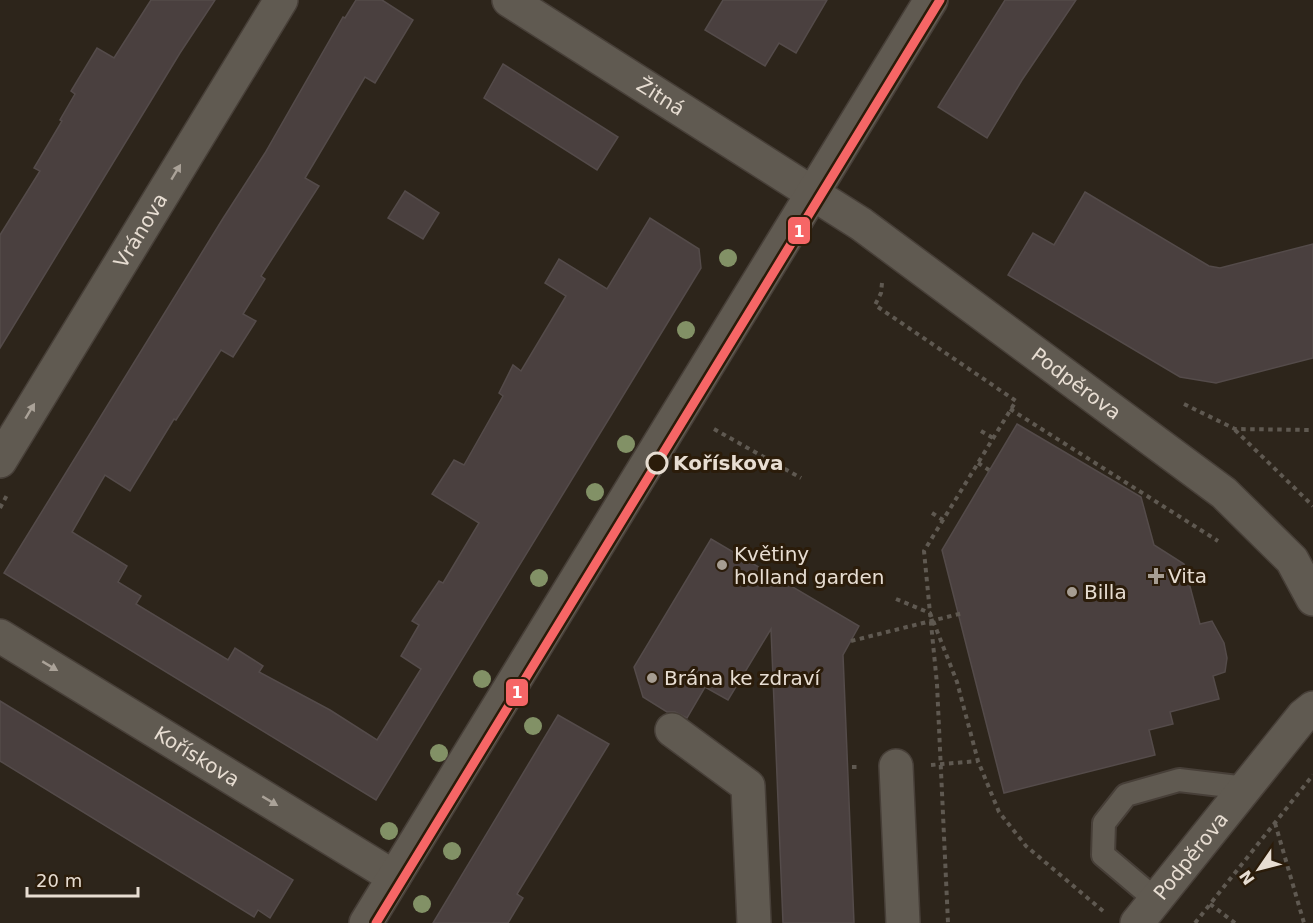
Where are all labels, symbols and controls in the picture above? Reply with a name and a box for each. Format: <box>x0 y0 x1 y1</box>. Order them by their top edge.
street label: Žitná <box>632 73 689 121</box>
one-way arrow <box>170 164 181 180</box>
street label: Vránova <box>109 189 172 272</box>
line badge: 1 <box>787 216 811 245</box>
text: 1 <box>793 222 805 241</box>
street label: Podpěrova <box>1027 343 1126 425</box>
one-way arrow <box>25 403 36 419</box>
place label: Kořískova <box>673 451 784 475</box>
marker: Kořískova <box>646 452 668 474</box>
place label: Květiny holland garden <box>734 542 885 589</box>
marker: Květiny holland garden <box>715 558 729 572</box>
place label: Vita <box>1168 564 1207 588</box>
marker: Vita <box>1149 569 1163 583</box>
place label: Billa <box>1084 580 1127 604</box>
marker: Billa <box>1065 585 1079 599</box>
one-way arrow <box>42 661 58 672</box>
place label: Brána ke zdraví <box>664 666 822 690</box>
marker: Brána ke zdraví <box>645 671 659 685</box>
line badge: 1 <box>505 678 529 707</box>
text: 1 <box>511 683 523 702</box>
street label: Kořískova <box>150 721 244 792</box>
one-way arrow <box>262 795 278 806</box>
street label: Podpěrova <box>1148 807 1233 905</box>
north arrow <box>1229 839 1289 899</box>
scale bar <box>27 860 138 898</box>
text: N <box>1236 866 1259 888</box>
text: 20 m <box>36 870 82 891</box>

